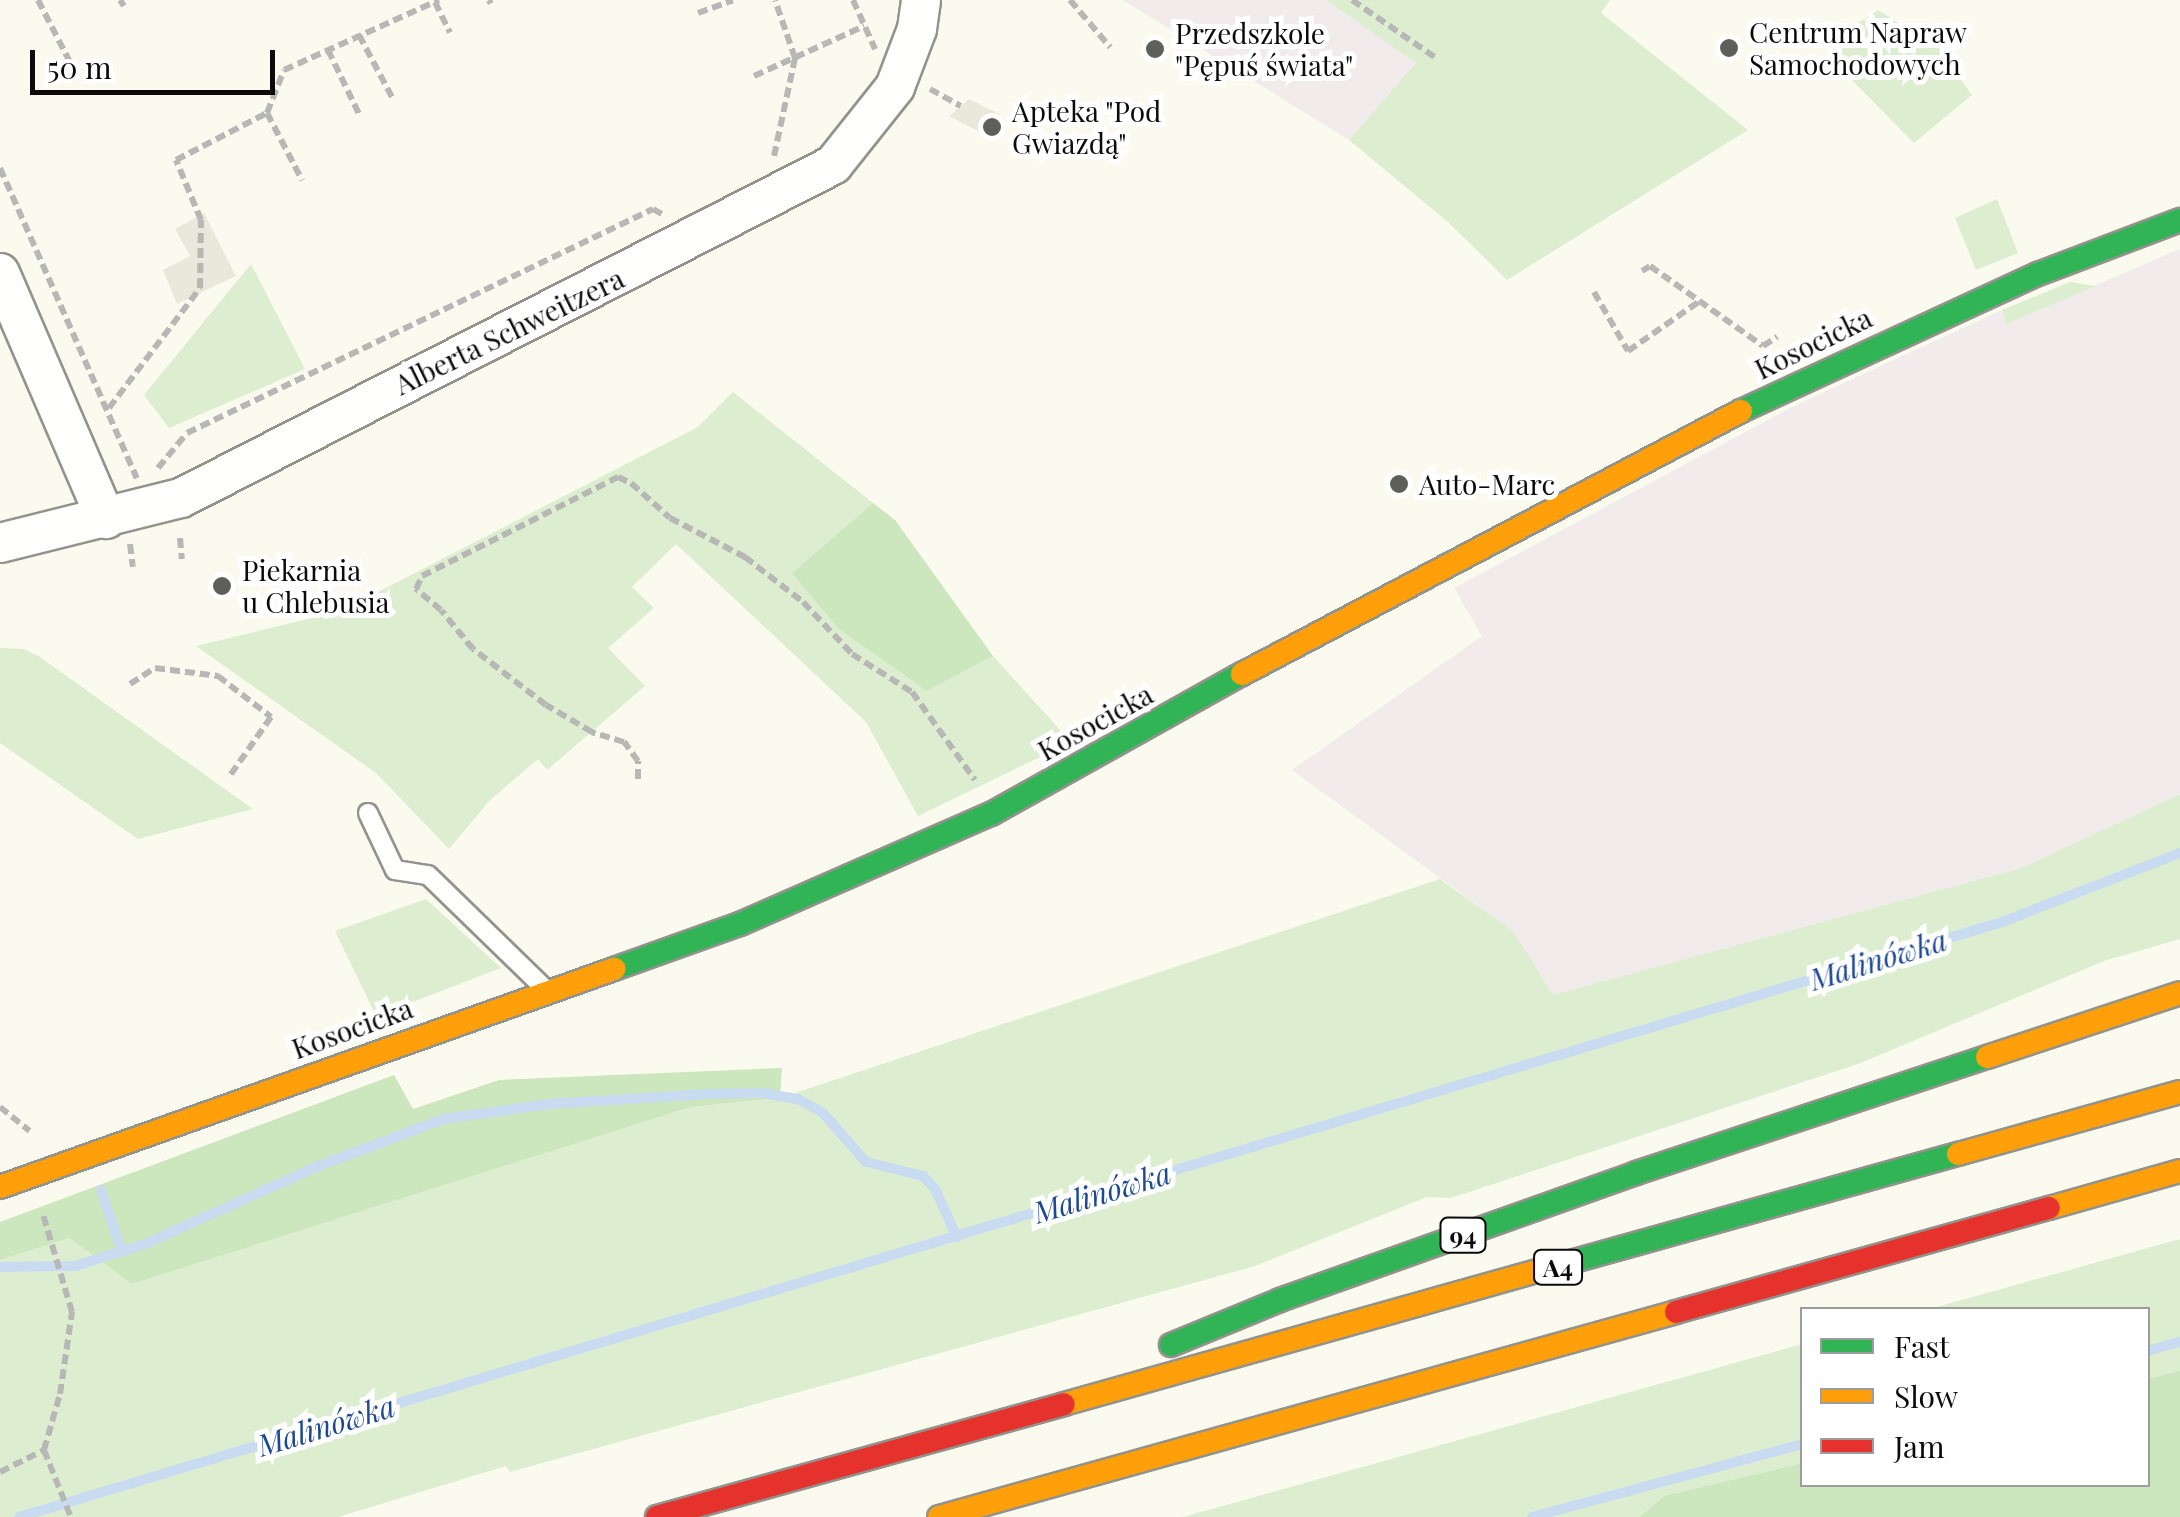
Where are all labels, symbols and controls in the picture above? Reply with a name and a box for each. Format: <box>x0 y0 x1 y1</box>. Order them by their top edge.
place label: Centrum Napraw Samochodowych <box>1749 15 1967 81</box>
place label: Przedszkole "Pępuś świata" <box>1175 16 1353 82</box>
scale bar <box>35 30 280 92</box>
marker: Centrum Napraw Samochodowych <box>1718 37 1740 59</box>
marker: Przedszkole "Pępuś świata" <box>1144 38 1166 60</box>
text: 50 m <box>47 47 112 87</box>
place label: Apteka "Pod Gwiazdą" <box>1012 94 1162 160</box>
marker: Apteka "Pod Gwiazdą" <box>981 116 1003 138</box>
street label: Alberta Schweitzera <box>389 261 629 401</box>
street label: Kosocicka <box>1749 300 1877 386</box>
place label: Auto-Marc <box>1419 467 1555 501</box>
marker: Auto-Marc <box>1388 473 1410 495</box>
place label: Piekarnia u Chlebusia <box>242 553 390 619</box>
marker: Piekarnia u Chlebusia <box>211 575 233 597</box>
street label: Kosocicka <box>1032 677 1158 767</box>
water label: Malinówka <box>1805 921 1951 997</box>
street label: Kosocicka <box>287 991 417 1065</box>
water label: Malinówka <box>1029 1154 1175 1230</box>
road number: 94 <box>1438 1215 1488 1255</box>
road number: A4 <box>1533 1247 1583 1287</box>
legend <box>1800 1307 2150 1487</box>
text: Fast <box>1894 1326 1950 1366</box>
text: Slow <box>1894 1376 1958 1416</box>
water label: Malinówka <box>253 1387 399 1463</box>
text: Jam <box>1894 1426 1945 1466</box>

